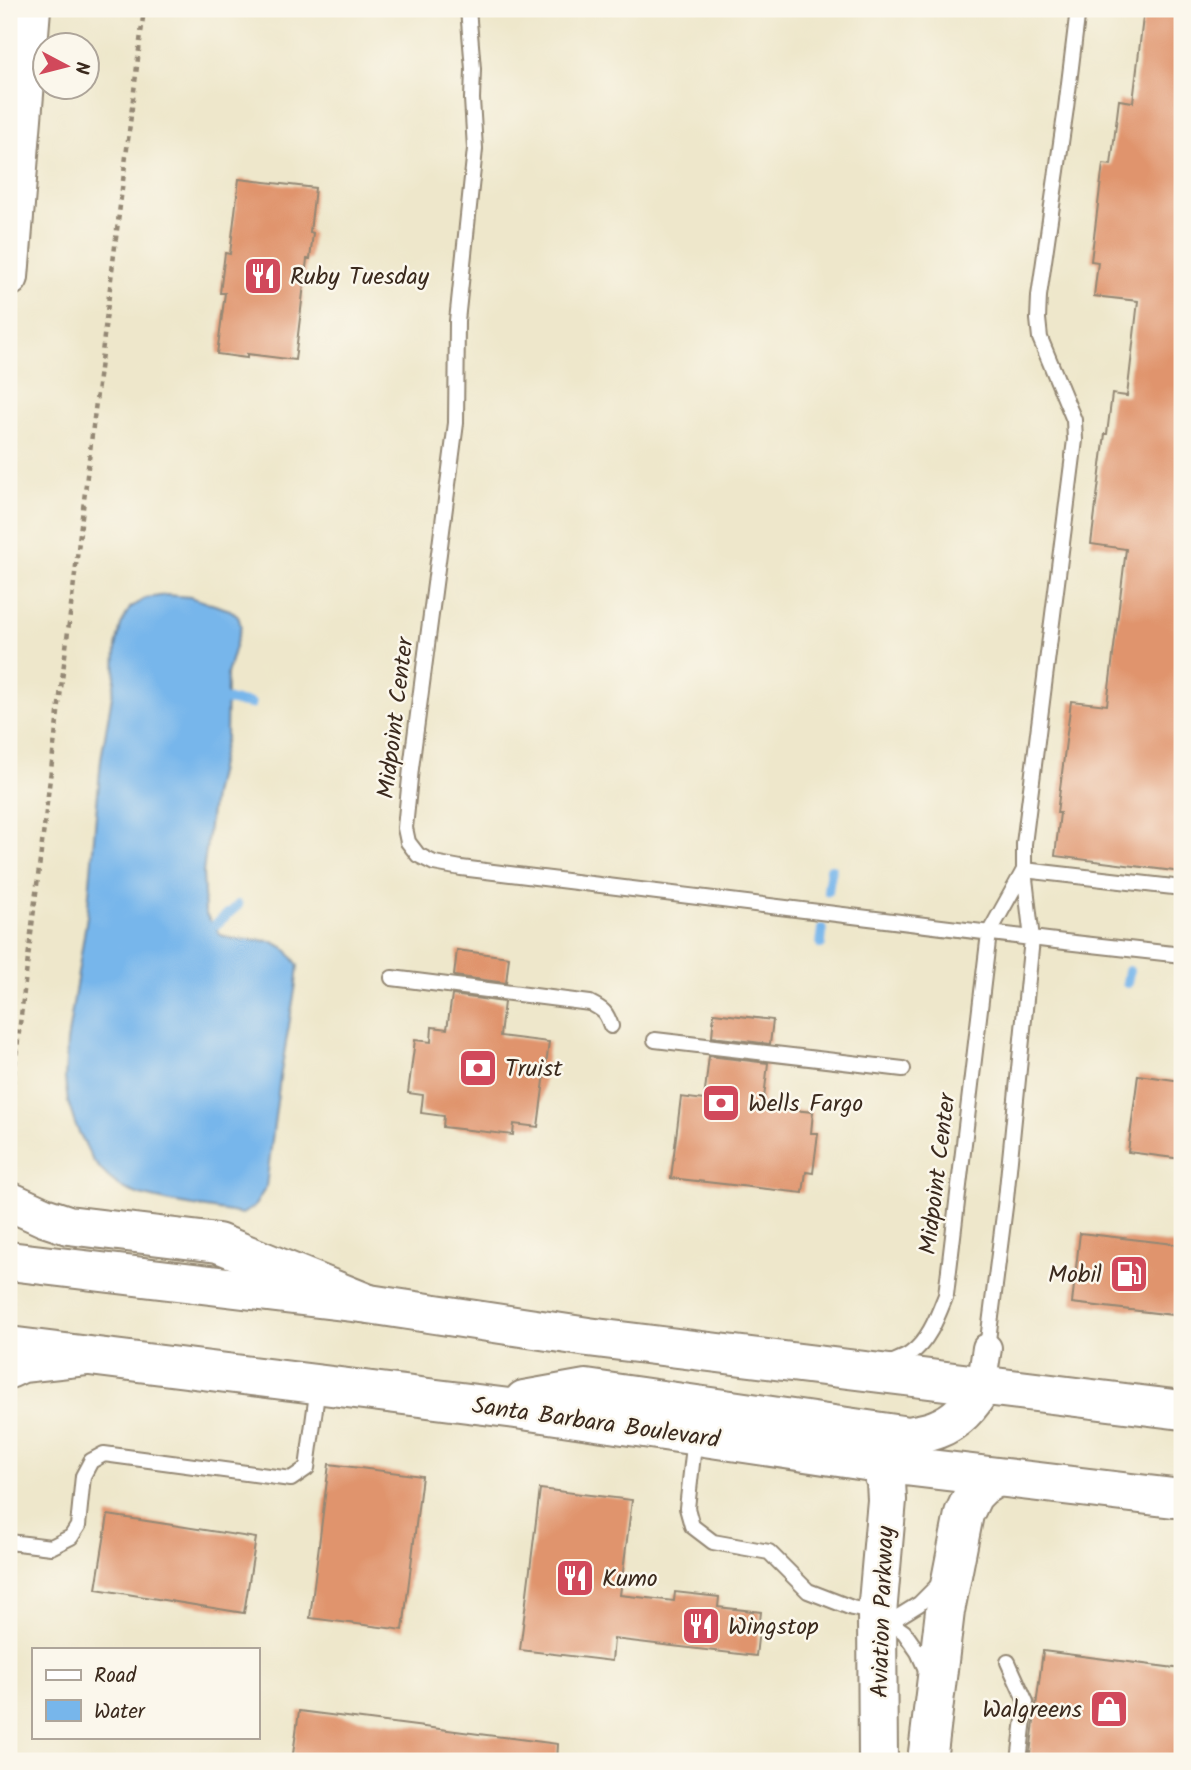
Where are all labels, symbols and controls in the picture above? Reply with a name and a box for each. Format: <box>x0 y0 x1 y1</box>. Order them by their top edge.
north arrow <box>32 32 102 102</box>
text: N <box>65 60 97 76</box>
restaurant icon: Ruby Tuesday <box>242 255 284 297</box>
place label: Ruby Tuesday <box>290 258 430 297</box>
street label: Midpoint Center <box>367 633 426 801</box>
bank icon: Truist <box>457 1047 499 1089</box>
place label: Truist <box>505 1050 563 1089</box>
bank icon: Wells Fargo <box>700 1082 742 1124</box>
place label: Wells Fargo <box>748 1085 863 1124</box>
street label: Midpoint Center <box>909 1089 968 1257</box>
fuel station icon: Mobil <box>1108 1253 1150 1295</box>
place label: Mobil <box>1048 1256 1102 1295</box>
street label: Santa Barbara Boulevard <box>469 1387 723 1460</box>
street label: Aviation Parkway <box>861 1525 906 1699</box>
restaurant icon: Kumo <box>554 1557 596 1599</box>
place label: Kumo <box>602 1560 658 1599</box>
restaurant icon: Wingstop <box>680 1605 722 1647</box>
place label: Wingstop <box>728 1608 819 1647</box>
legend <box>32 1648 259 1738</box>
text: Road <box>94 1660 137 1693</box>
shop icon: Walgreens <box>1088 1688 1130 1730</box>
place label: Walgreens <box>982 1691 1082 1730</box>
text: Water <box>94 1696 146 1729</box>

